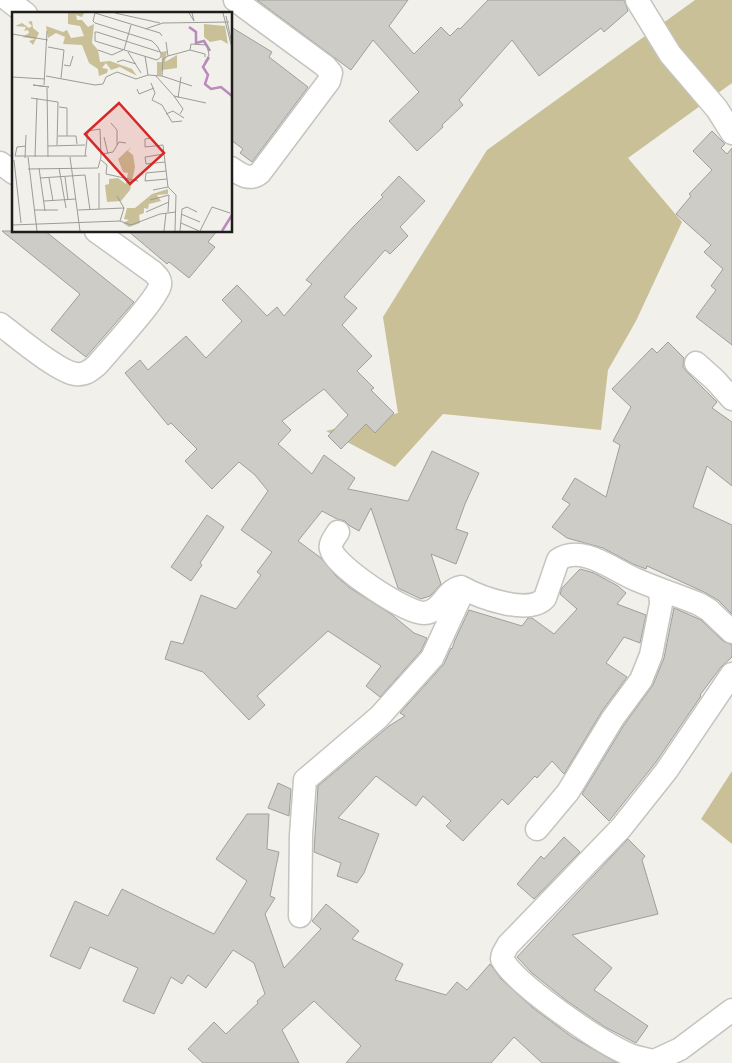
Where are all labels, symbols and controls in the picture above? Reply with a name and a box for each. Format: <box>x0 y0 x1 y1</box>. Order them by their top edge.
inset map <box>12 12 232 232</box>

